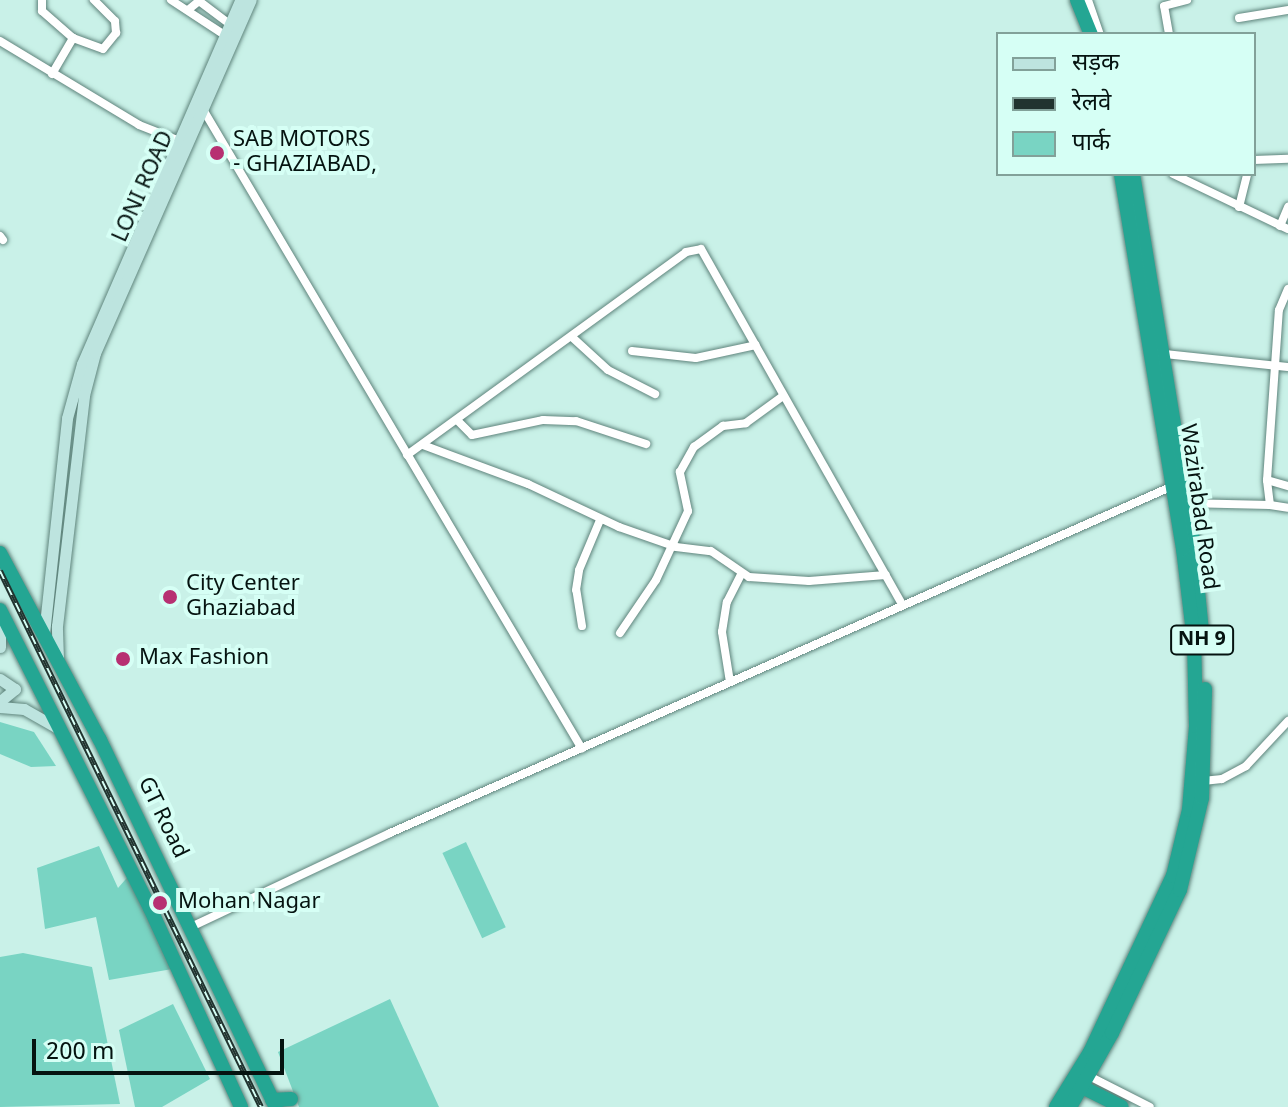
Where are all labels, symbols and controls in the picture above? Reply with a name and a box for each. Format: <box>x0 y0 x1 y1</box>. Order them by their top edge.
legend <box>996 32 1256 176</box>
text: सड़क <box>1072 48 1120 80</box>
text: रेलवे <box>1072 88 1111 120</box>
street label: LONI ROAD <box>108 127 180 247</box>
place label: SAB MOTORS - GHAZIABAD, <box>233 127 377 178</box>
text: पार्क <box>1072 128 1110 160</box>
marker: SAB MOTORS - GHAZIABAD, <box>208 144 226 162</box>
street label: Wazirabad Road <box>1173 422 1223 592</box>
place label: City Center Ghaziabad <box>186 571 300 622</box>
marker: City Center Ghaziabad <box>161 588 179 606</box>
road number: NH 9 <box>1170 624 1234 656</box>
place label: Max Fashion <box>139 646 269 672</box>
marker: Max Fashion <box>114 650 132 668</box>
street label: GT Road <box>131 773 193 863</box>
place label: Mohan Nagar <box>178 890 321 916</box>
marker: Mohan Nagar <box>149 892 171 914</box>
scale bar <box>36 1023 288 1073</box>
text: 200 m <box>46 1037 114 1069</box>

